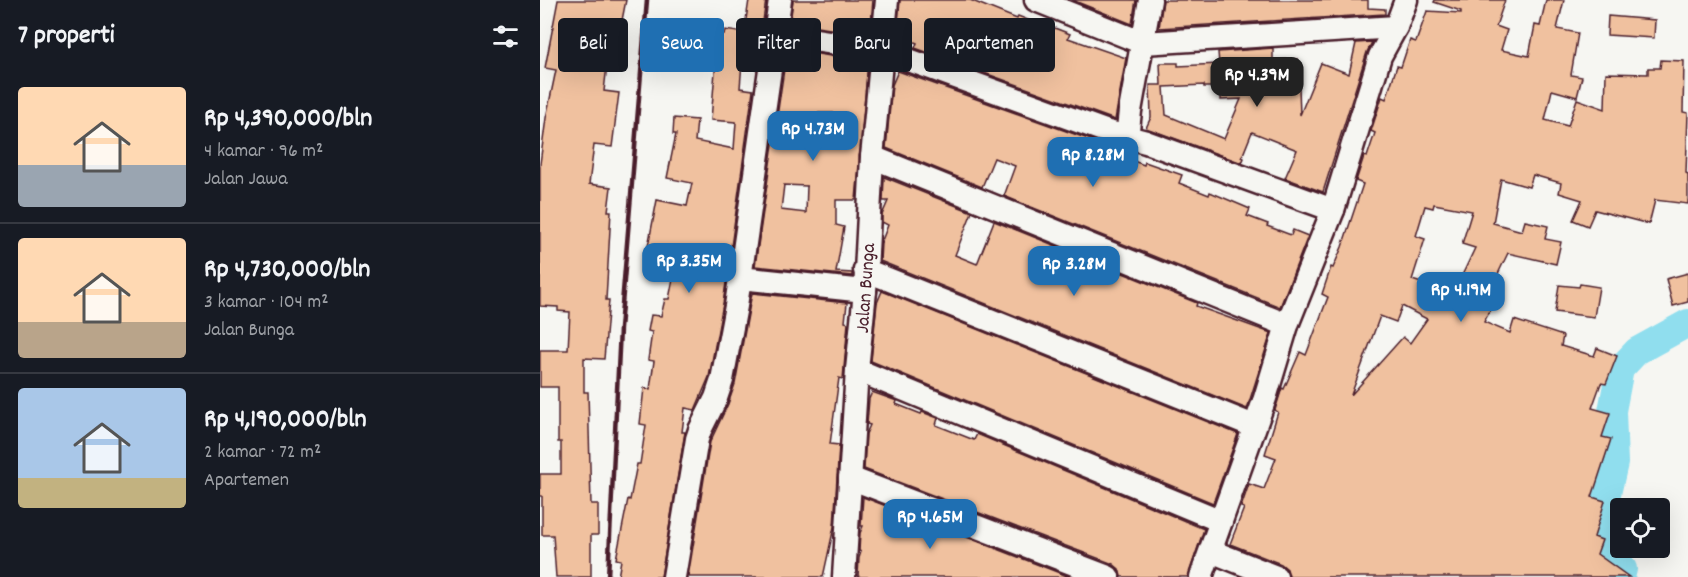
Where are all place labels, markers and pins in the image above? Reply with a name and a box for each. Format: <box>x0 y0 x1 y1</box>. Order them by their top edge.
pin: Rp 4.39M <box>1195 57 1319 108</box>
pin: Rp 4.73M <box>751 111 875 162</box>
pin: Rp 8.28M <box>1031 137 1155 188</box>
pin: Rp 3.35M <box>627 243 751 294</box>
pin: Rp 3.28M <box>1012 246 1136 297</box>
pin: Rp 4.19M <box>1399 272 1523 323</box>
pin: Rp 4.65M <box>868 499 992 550</box>

